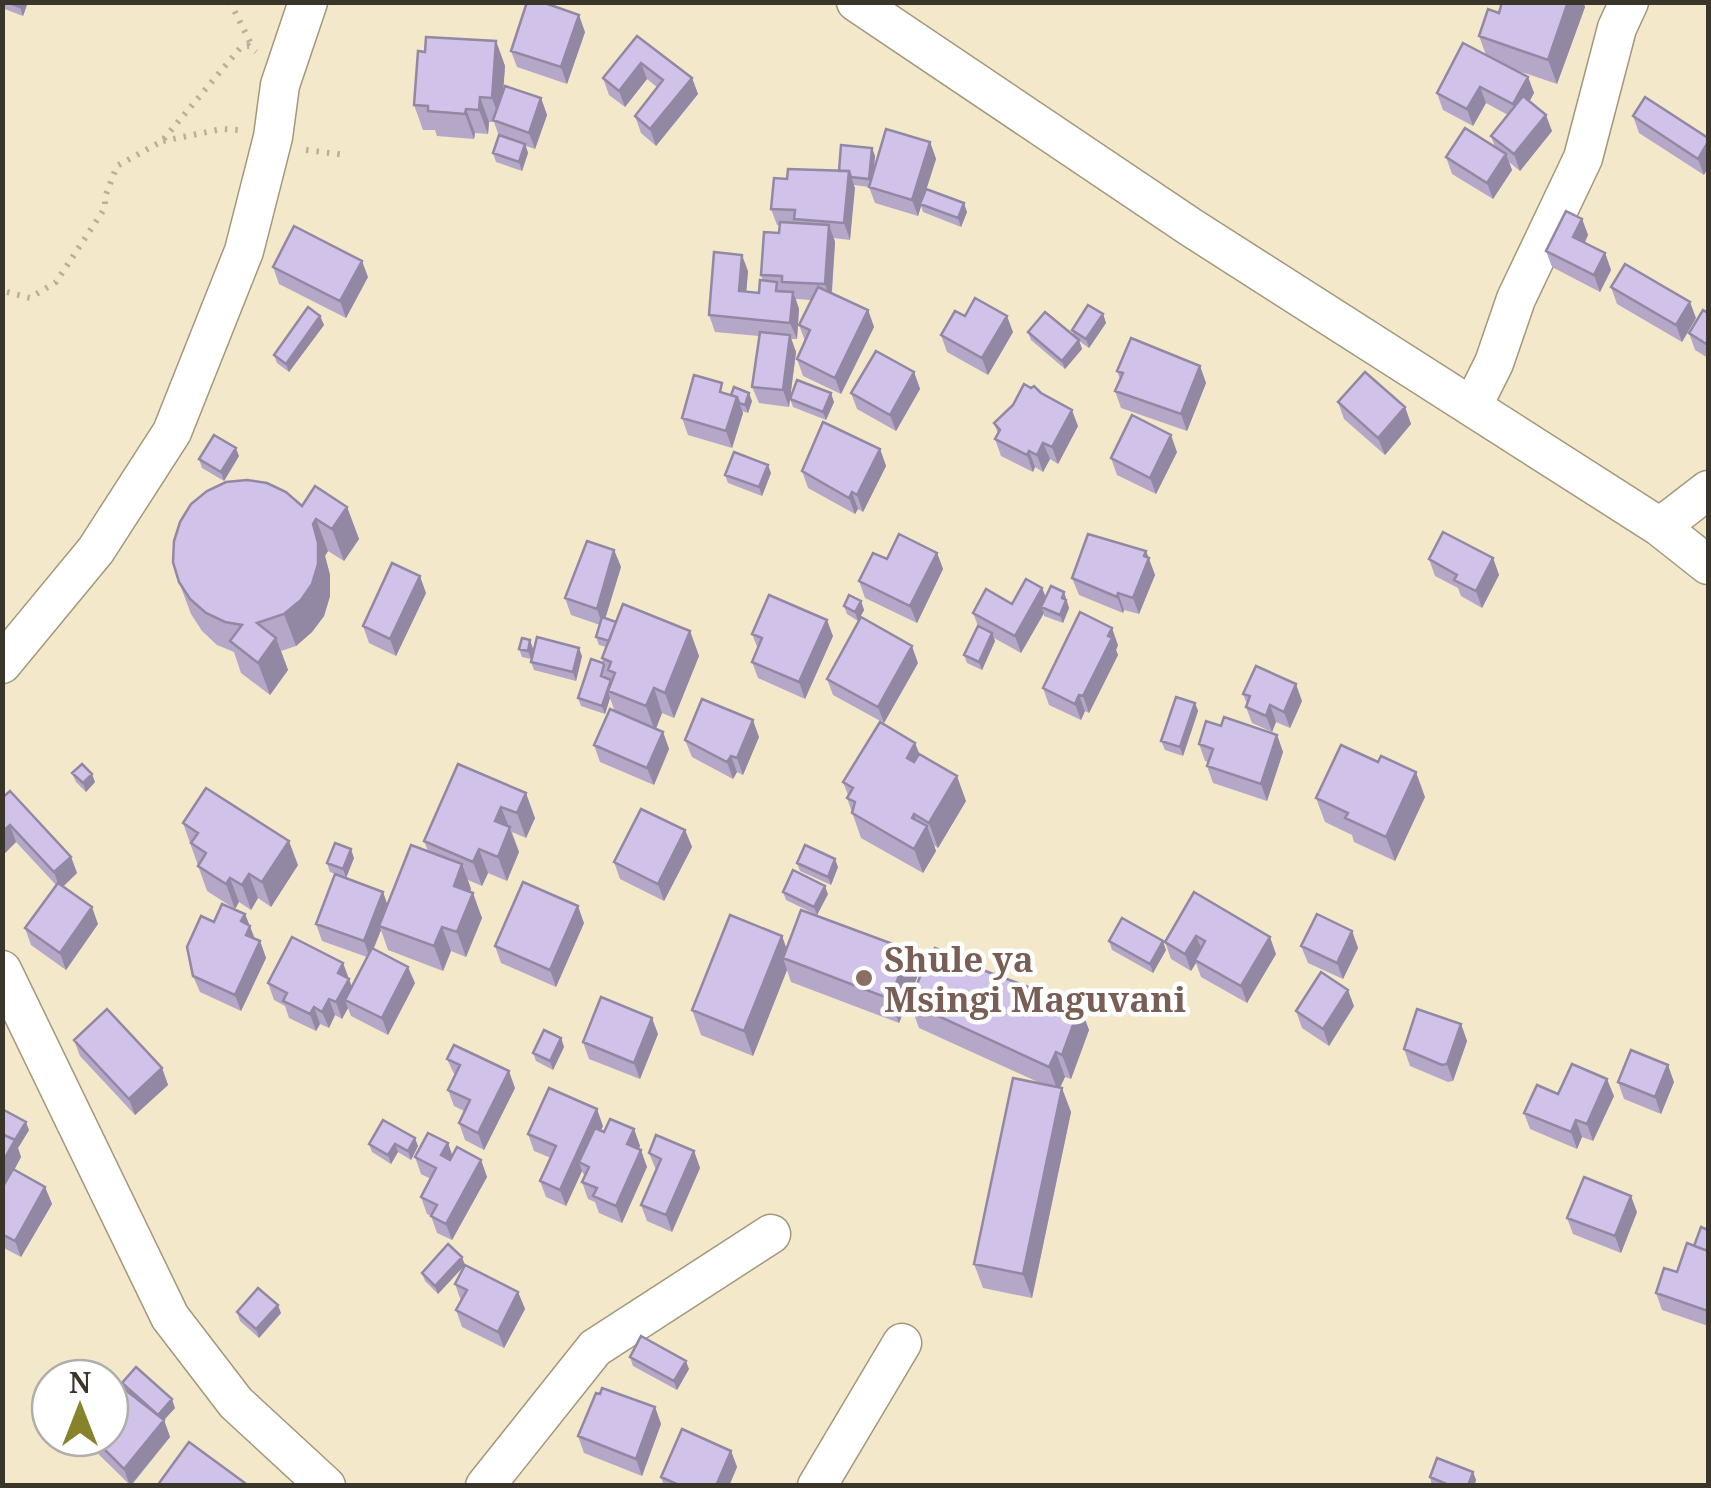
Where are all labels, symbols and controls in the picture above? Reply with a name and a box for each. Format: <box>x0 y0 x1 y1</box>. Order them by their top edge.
place label: Shule ya Msingi Maguvani <box>884 935 1186 1022</box>
marker: Shule ya Msingi Maguvani <box>853 967 875 989</box>
north arrow <box>30 1358 130 1458</box>
text: N <box>69 1363 91 1401</box>

